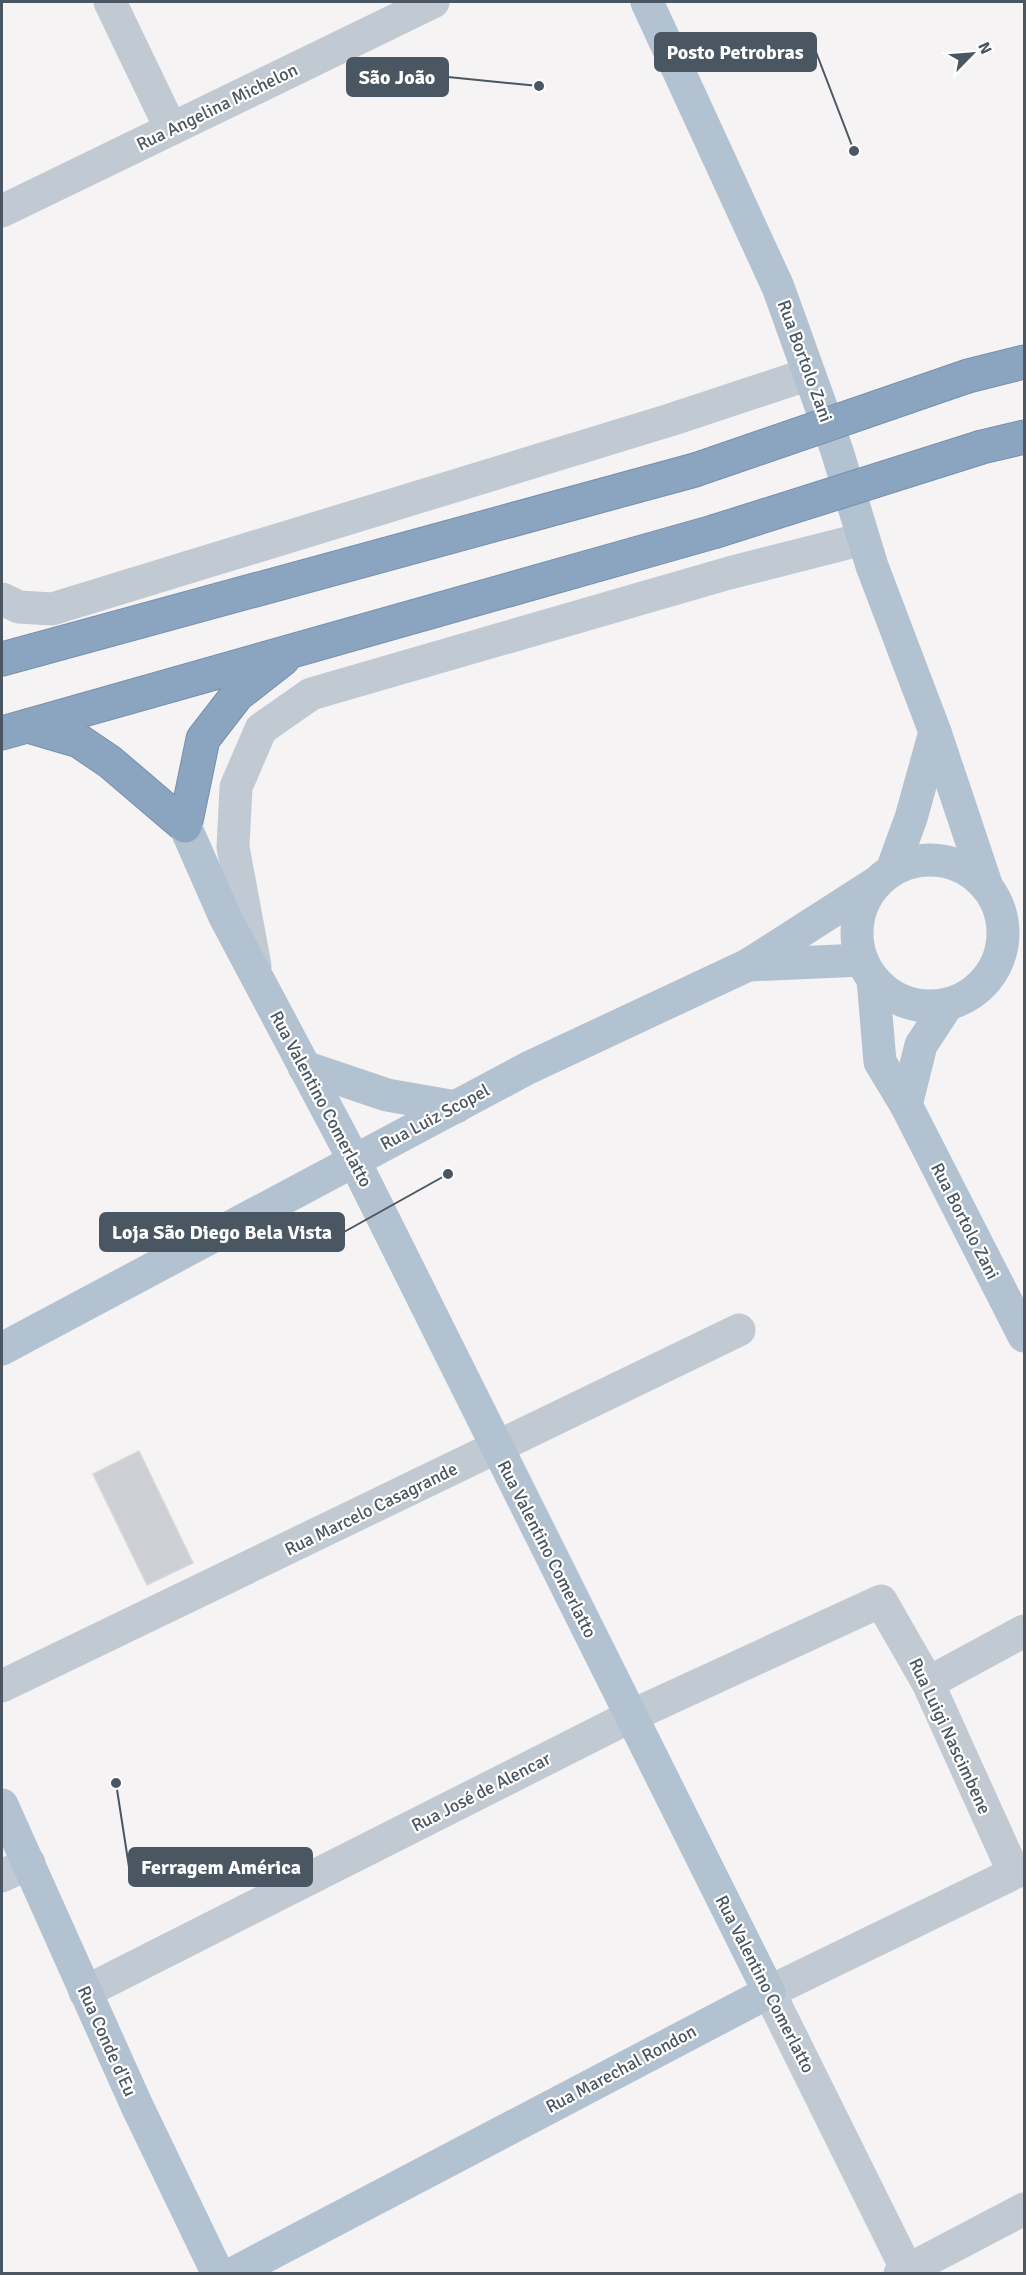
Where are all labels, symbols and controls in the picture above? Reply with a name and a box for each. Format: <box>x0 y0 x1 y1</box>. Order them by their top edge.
north arrow <box>942 24 1002 84</box>
callout: Posto Petrobras <box>655 33 816 71</box>
text: N <box>973 39 996 57</box>
text: Posto Petrobras <box>666 40 804 65</box>
street label: Rua Angelina Michelon <box>133 58 301 156</box>
callout: São João <box>347 58 448 96</box>
text: São João <box>359 65 435 90</box>
street label: Rua Bortolo Zani <box>773 297 837 425</box>
street label: Rua Valentino Comerlatto <box>265 1007 377 1191</box>
street label: Rua Luiz Scopel <box>377 1079 493 1155</box>
street label: Rua Bortolo Zani <box>926 1159 1004 1283</box>
callout: Loja São Diego Bela Vista <box>100 1213 344 1251</box>
text: Loja São Diego Bela Vista <box>112 1220 332 1245</box>
street label: Rua Valentino Comerlatto <box>493 1456 601 1642</box>
street label: Rua Marcelo Casagrande <box>281 1458 461 1560</box>
street label: Rua Luigi Nascimbene <box>904 1654 996 1818</box>
street label: Rua José de Alencar <box>408 1747 555 1837</box>
callout: Ferragem América <box>129 1848 312 1886</box>
text: Ferragem América <box>141 1855 301 1880</box>
street label: Rua Valentino Comerlatto <box>711 1891 819 2077</box>
street label: Rua Conde d'Eu <box>73 1982 141 2100</box>
street label: Rua Marechal Rondon <box>542 2020 700 2118</box>

